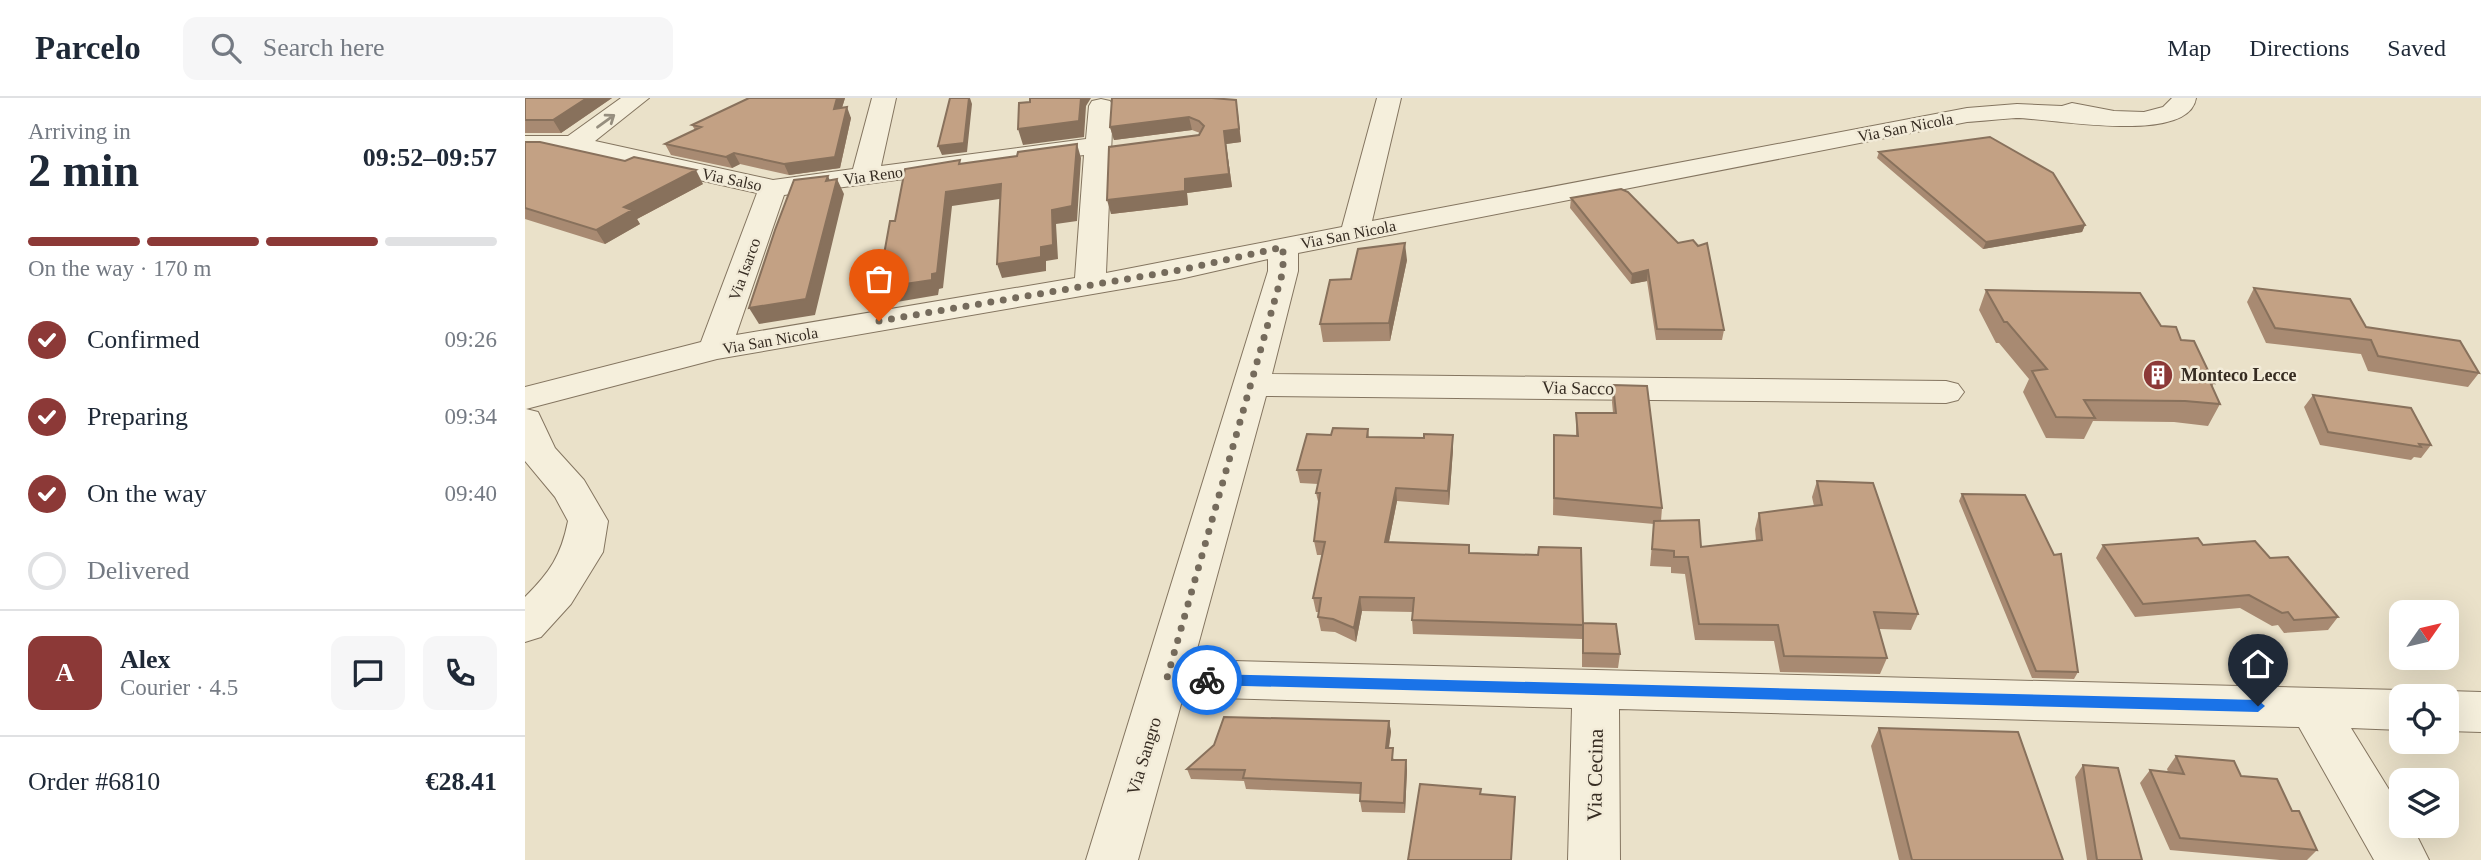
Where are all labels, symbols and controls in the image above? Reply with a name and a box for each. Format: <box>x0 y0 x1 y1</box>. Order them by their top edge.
search box <box>183 17 673 80</box>
icon: search <box>207 29 245 67</box>
text: Parcelo <box>35 30 141 66</box>
text: Search here <box>263 33 385 62</box>
text: Map <box>2167 35 2211 61</box>
text: Directions <box>2249 35 2349 61</box>
text: Saved <box>2387 35 2446 61</box>
street label: Via San Nicola <box>1856 110 1954 145</box>
one-way arrow <box>596 114 615 128</box>
text: Arriving in <box>28 119 131 144</box>
text: 09:52–09:57 <box>363 143 497 172</box>
text: 2 min <box>28 145 139 196</box>
street label: Via Reno <box>842 163 904 188</box>
street label: Via Salso <box>700 165 763 194</box>
street label: Via San Nicola <box>1299 217 1397 252</box>
street label: Via Isarco <box>725 236 764 303</box>
pin <box>849 249 909 321</box>
text: On the way · 170 m <box>28 256 211 281</box>
icon: bag <box>860 260 898 298</box>
icon: check <box>28 321 66 359</box>
street label: Via San Nicola <box>721 324 819 357</box>
text: Confirmed <box>87 325 200 354</box>
text: 09:26 <box>445 327 497 352</box>
building icon: Monteco Lecce <box>2141 358 2175 392</box>
place label: Monteco Lecce <box>2181 365 2296 385</box>
street label: Via Sacco <box>1542 377 1614 399</box>
icon: check <box>28 398 66 436</box>
text: Preparing <box>87 402 188 431</box>
text: 09:34 <box>445 404 497 429</box>
icon: check <box>28 475 66 513</box>
text: On the way <box>87 479 207 508</box>
text: 09:40 <box>445 481 497 506</box>
text: Delivered <box>87 556 190 585</box>
north arrow <box>2389 600 2459 670</box>
map controls <box>2389 600 2459 838</box>
pin <box>2228 634 2288 706</box>
button: chat <box>331 636 405 710</box>
button: phone <box>423 636 497 710</box>
text: Alex <box>120 645 171 674</box>
courier <box>1172 645 1242 715</box>
icon: home <box>2239 645 2277 683</box>
text: A <box>56 658 74 687</box>
icon: bike <box>1188 661 1226 699</box>
text: Courier · 4.5 <box>120 675 238 700</box>
button: locate <box>2389 684 2459 754</box>
street label: Via Sangro <box>1123 715 1165 797</box>
street label: Via Cecina <box>1582 728 1608 822</box>
text: Order #6810 <box>28 767 160 796</box>
text: €28.41 <box>426 767 497 796</box>
button: layers <box>2389 768 2459 838</box>

